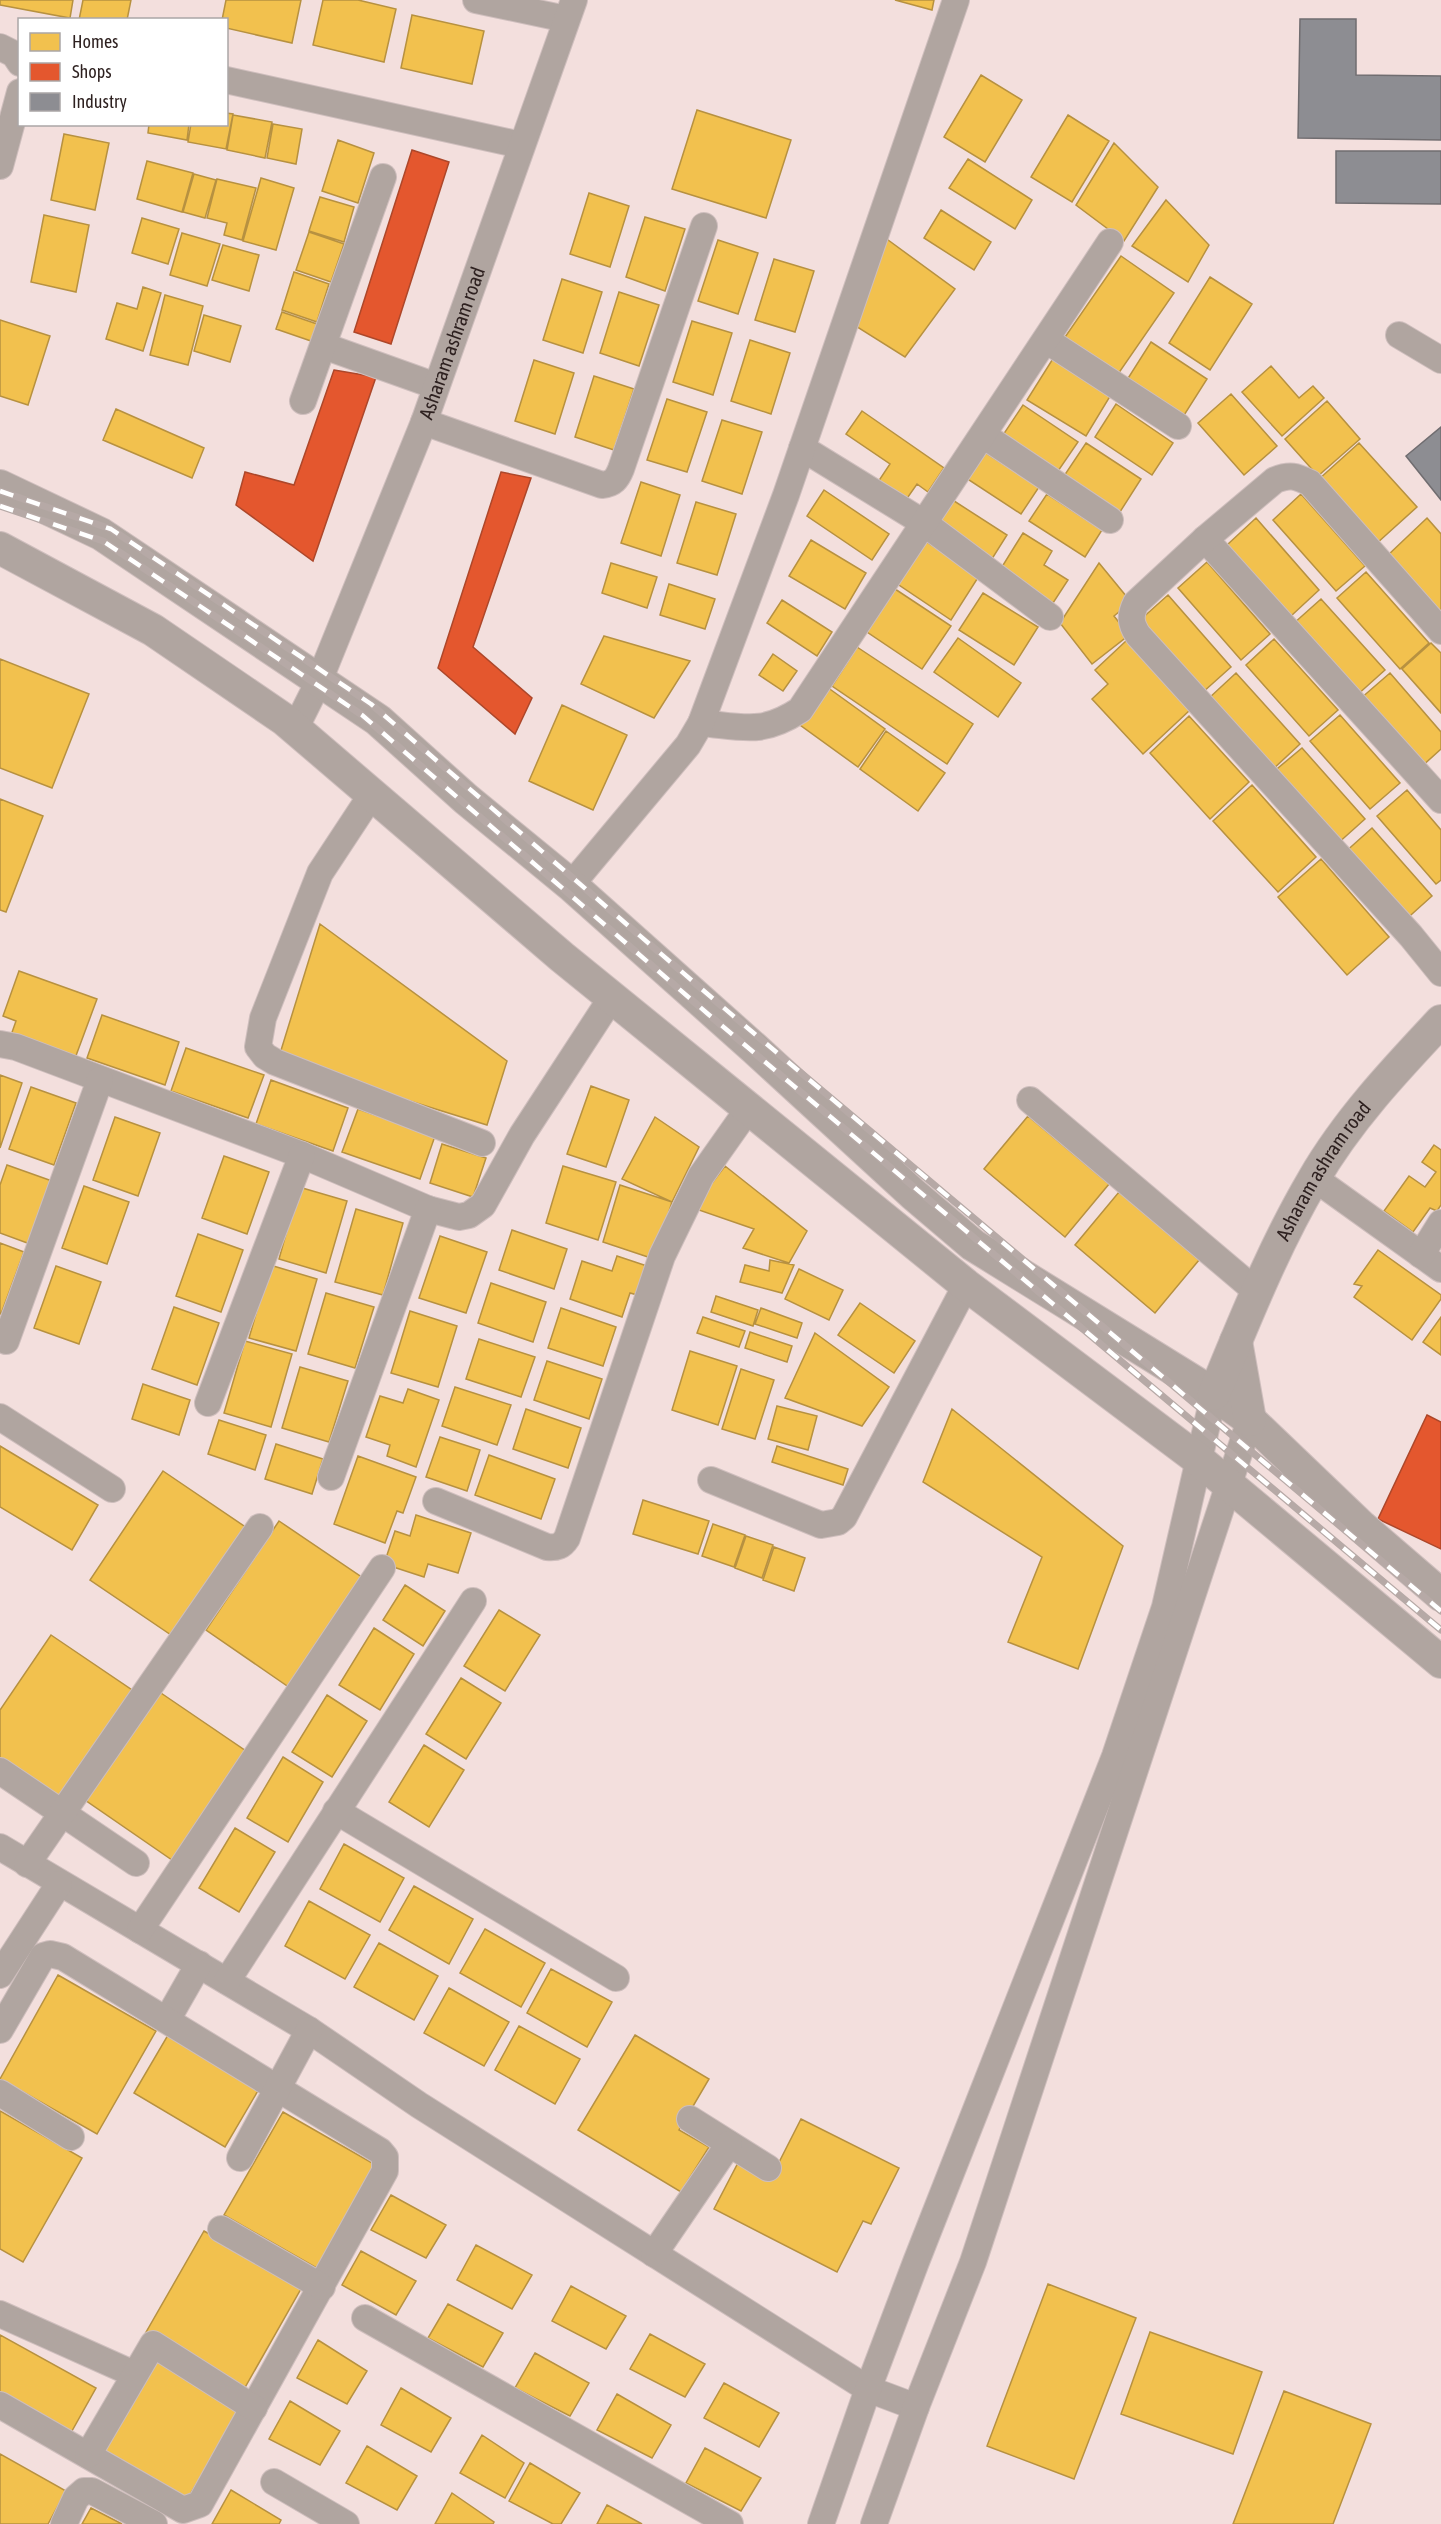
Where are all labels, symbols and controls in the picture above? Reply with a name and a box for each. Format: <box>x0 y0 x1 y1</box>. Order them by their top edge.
legend <box>18 18 228 126</box>
text: Homes <box>72 31 118 52</box>
text: Shops <box>72 61 112 82</box>
text: Industry <box>72 91 127 112</box>
street label: Asharam ashram road <box>414 264 489 422</box>
street label: Asharam ashram road <box>1271 1096 1375 1244</box>

